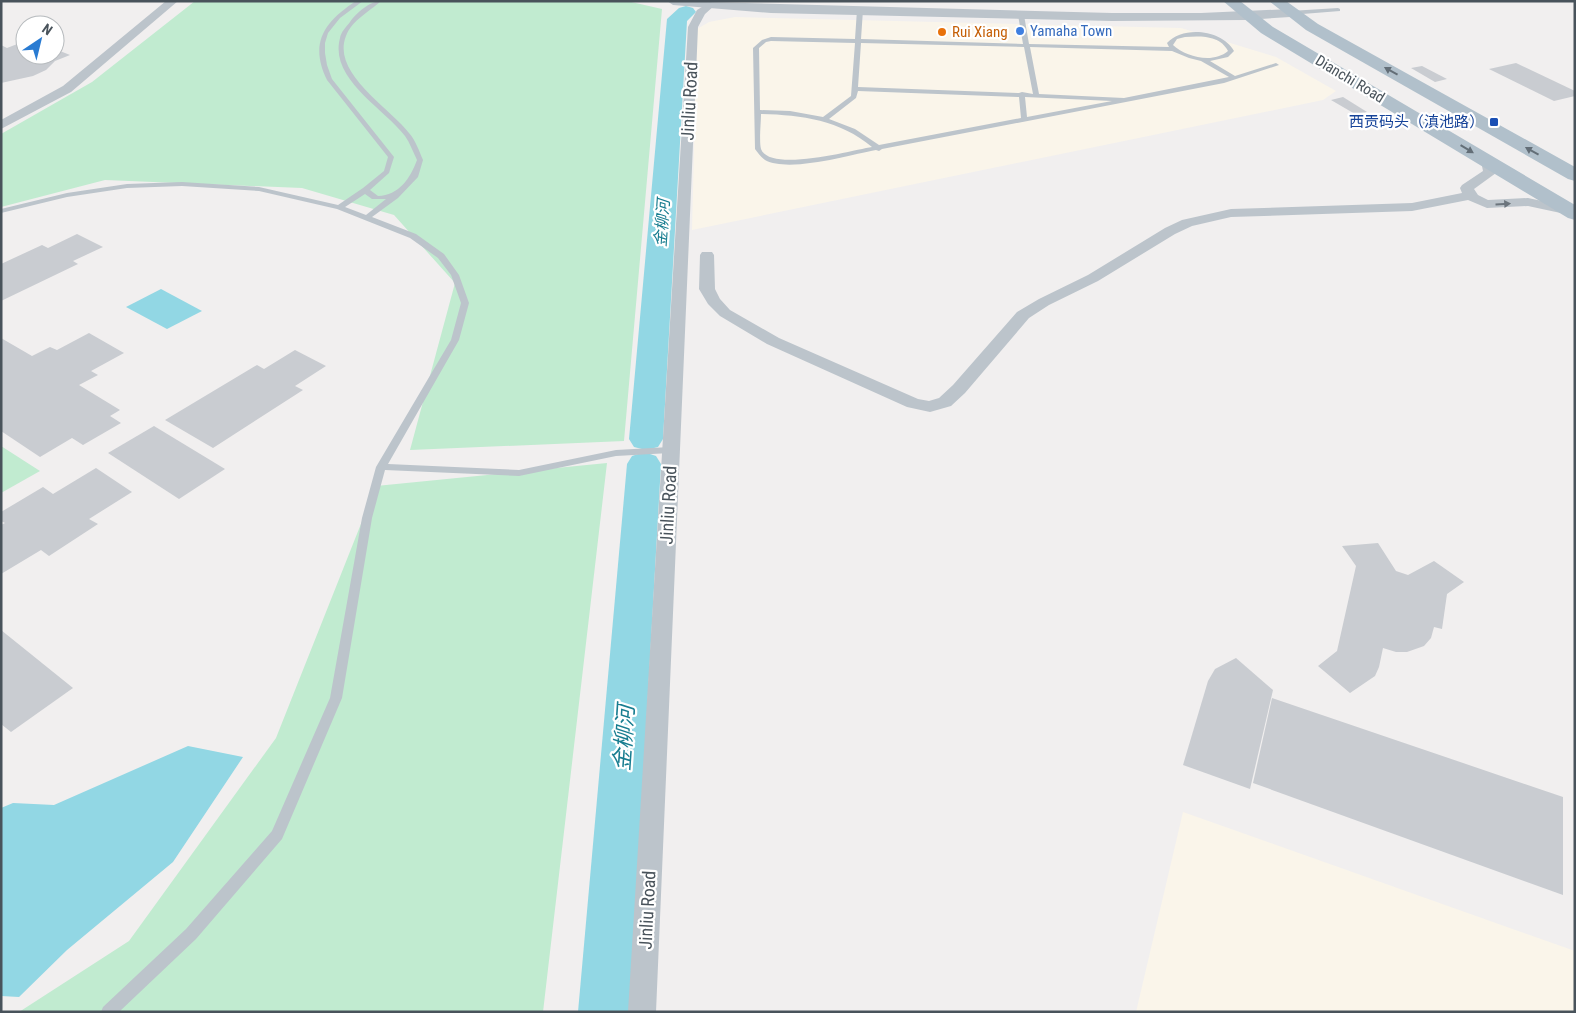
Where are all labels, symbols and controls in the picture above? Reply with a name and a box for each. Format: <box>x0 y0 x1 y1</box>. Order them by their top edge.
north arrow <box>15 15 65 65</box>
text: N <box>39 20 56 38</box>
place label: Yamaha Town <box>1030 22 1112 40</box>
place label: Rui Xiang <box>952 23 1008 41</box>
marker: Yamaha Town <box>1014 25 1026 37</box>
marker: Rui Xiang <box>936 26 948 38</box>
street label: Dianchi Road <box>1312 51 1388 107</box>
street label: Jinliu Road <box>676 61 702 141</box>
one-way arrow <box>1383 67 1398 75</box>
place label: 西贡码头（滇池路） <box>1349 113 1484 131</box>
marker: 西贡码头（滇池路） <box>1488 116 1500 128</box>
one-way arrow <box>1460 144 1473 153</box>
one-way arrow <box>1526 146 1539 155</box>
water label: 金柳河 <box>651 195 673 248</box>
one-way arrow <box>1496 200 1512 208</box>
street label: Jinliu Road <box>655 465 681 545</box>
water label: 金柳河 <box>609 700 639 772</box>
street label: Jinliu Road <box>634 870 660 950</box>

